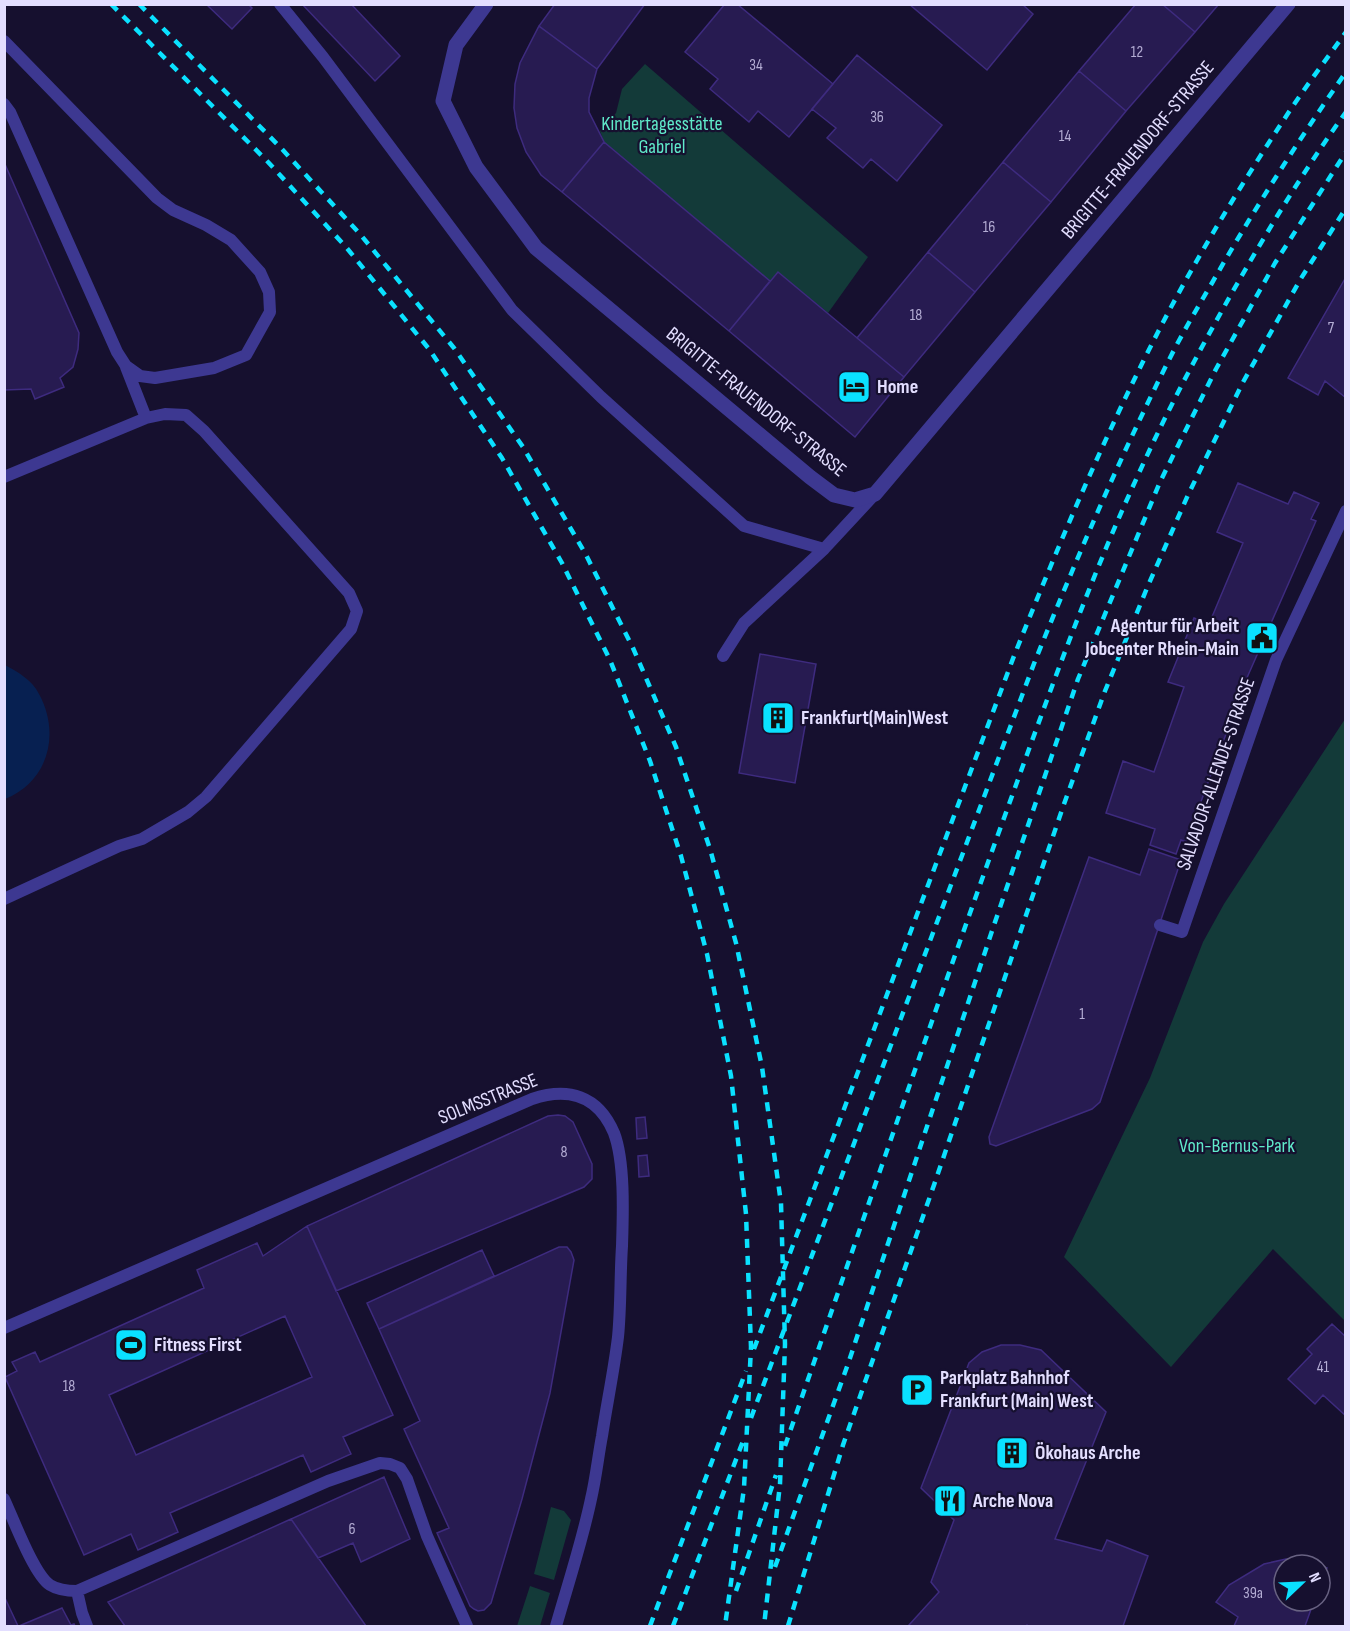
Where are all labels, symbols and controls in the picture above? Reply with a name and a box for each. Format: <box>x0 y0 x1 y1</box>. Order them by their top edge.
house number: 12 <box>1131 43 1143 62</box>
house number: 34 <box>749 56 763 75</box>
street label: BRIGITTE-FRAUENDORF-STRASSE <box>1057 56 1219 244</box>
house number: 36 <box>870 108 884 127</box>
park label: Kindertagesstätte Gabriel <box>601 112 723 159</box>
house number: 14 <box>1059 127 1071 146</box>
house number: 16 <box>983 218 995 237</box>
house number: 18 <box>910 306 922 325</box>
house number: 7 <box>1328 319 1335 338</box>
street label: BRIGITTE-FRAUENDORF-STRASSE <box>661 322 851 482</box>
hotel icon: Home <box>836 369 872 405</box>
place label: Home <box>877 375 918 399</box>
place label: Agentur für Arbeit Jobcenter Rhein-Main <box>1084 614 1239 661</box>
public building icon: Agentur für Arbeit Jobcenter Rhein-Main <box>1244 620 1280 656</box>
street label: SALVADOR-ALLENDE-STRASSE <box>1172 675 1260 873</box>
building icon: Frankfurt(Main)West <box>760 700 796 736</box>
place label: Frankfurt(Main)West <box>801 706 949 730</box>
house number: 1 <box>1079 1005 1085 1024</box>
street label: SOLMSSTRASSE <box>435 1068 541 1130</box>
park label: Von-Bernus-Park <box>1179 1134 1295 1158</box>
house number: 8 <box>560 1143 568 1162</box>
sports icon: Fitness First <box>113 1327 149 1363</box>
place label: Fitness First <box>154 1333 242 1357</box>
house number: 41 <box>1317 1358 1330 1377</box>
place label: Parkplatz Bahnhof Frankfurt (Main) West <box>940 1366 1094 1413</box>
parking icon: Parkplatz Bahnhof Frankfurt (Main) West <box>899 1372 935 1408</box>
house number: 18 <box>63 1377 75 1396</box>
building icon: Ökohaus Arche <box>994 1435 1030 1471</box>
place label: Ökohaus Arche <box>1035 1441 1140 1465</box>
restaurant icon: Arche Nova <box>932 1483 968 1519</box>
place label: Arche Nova <box>972 1489 1053 1513</box>
house number: 6 <box>348 1520 356 1539</box>
north arrow <box>1272 1553 1332 1613</box>
text: N <box>1304 1570 1325 1585</box>
house number: 39a <box>1243 1584 1263 1603</box>

